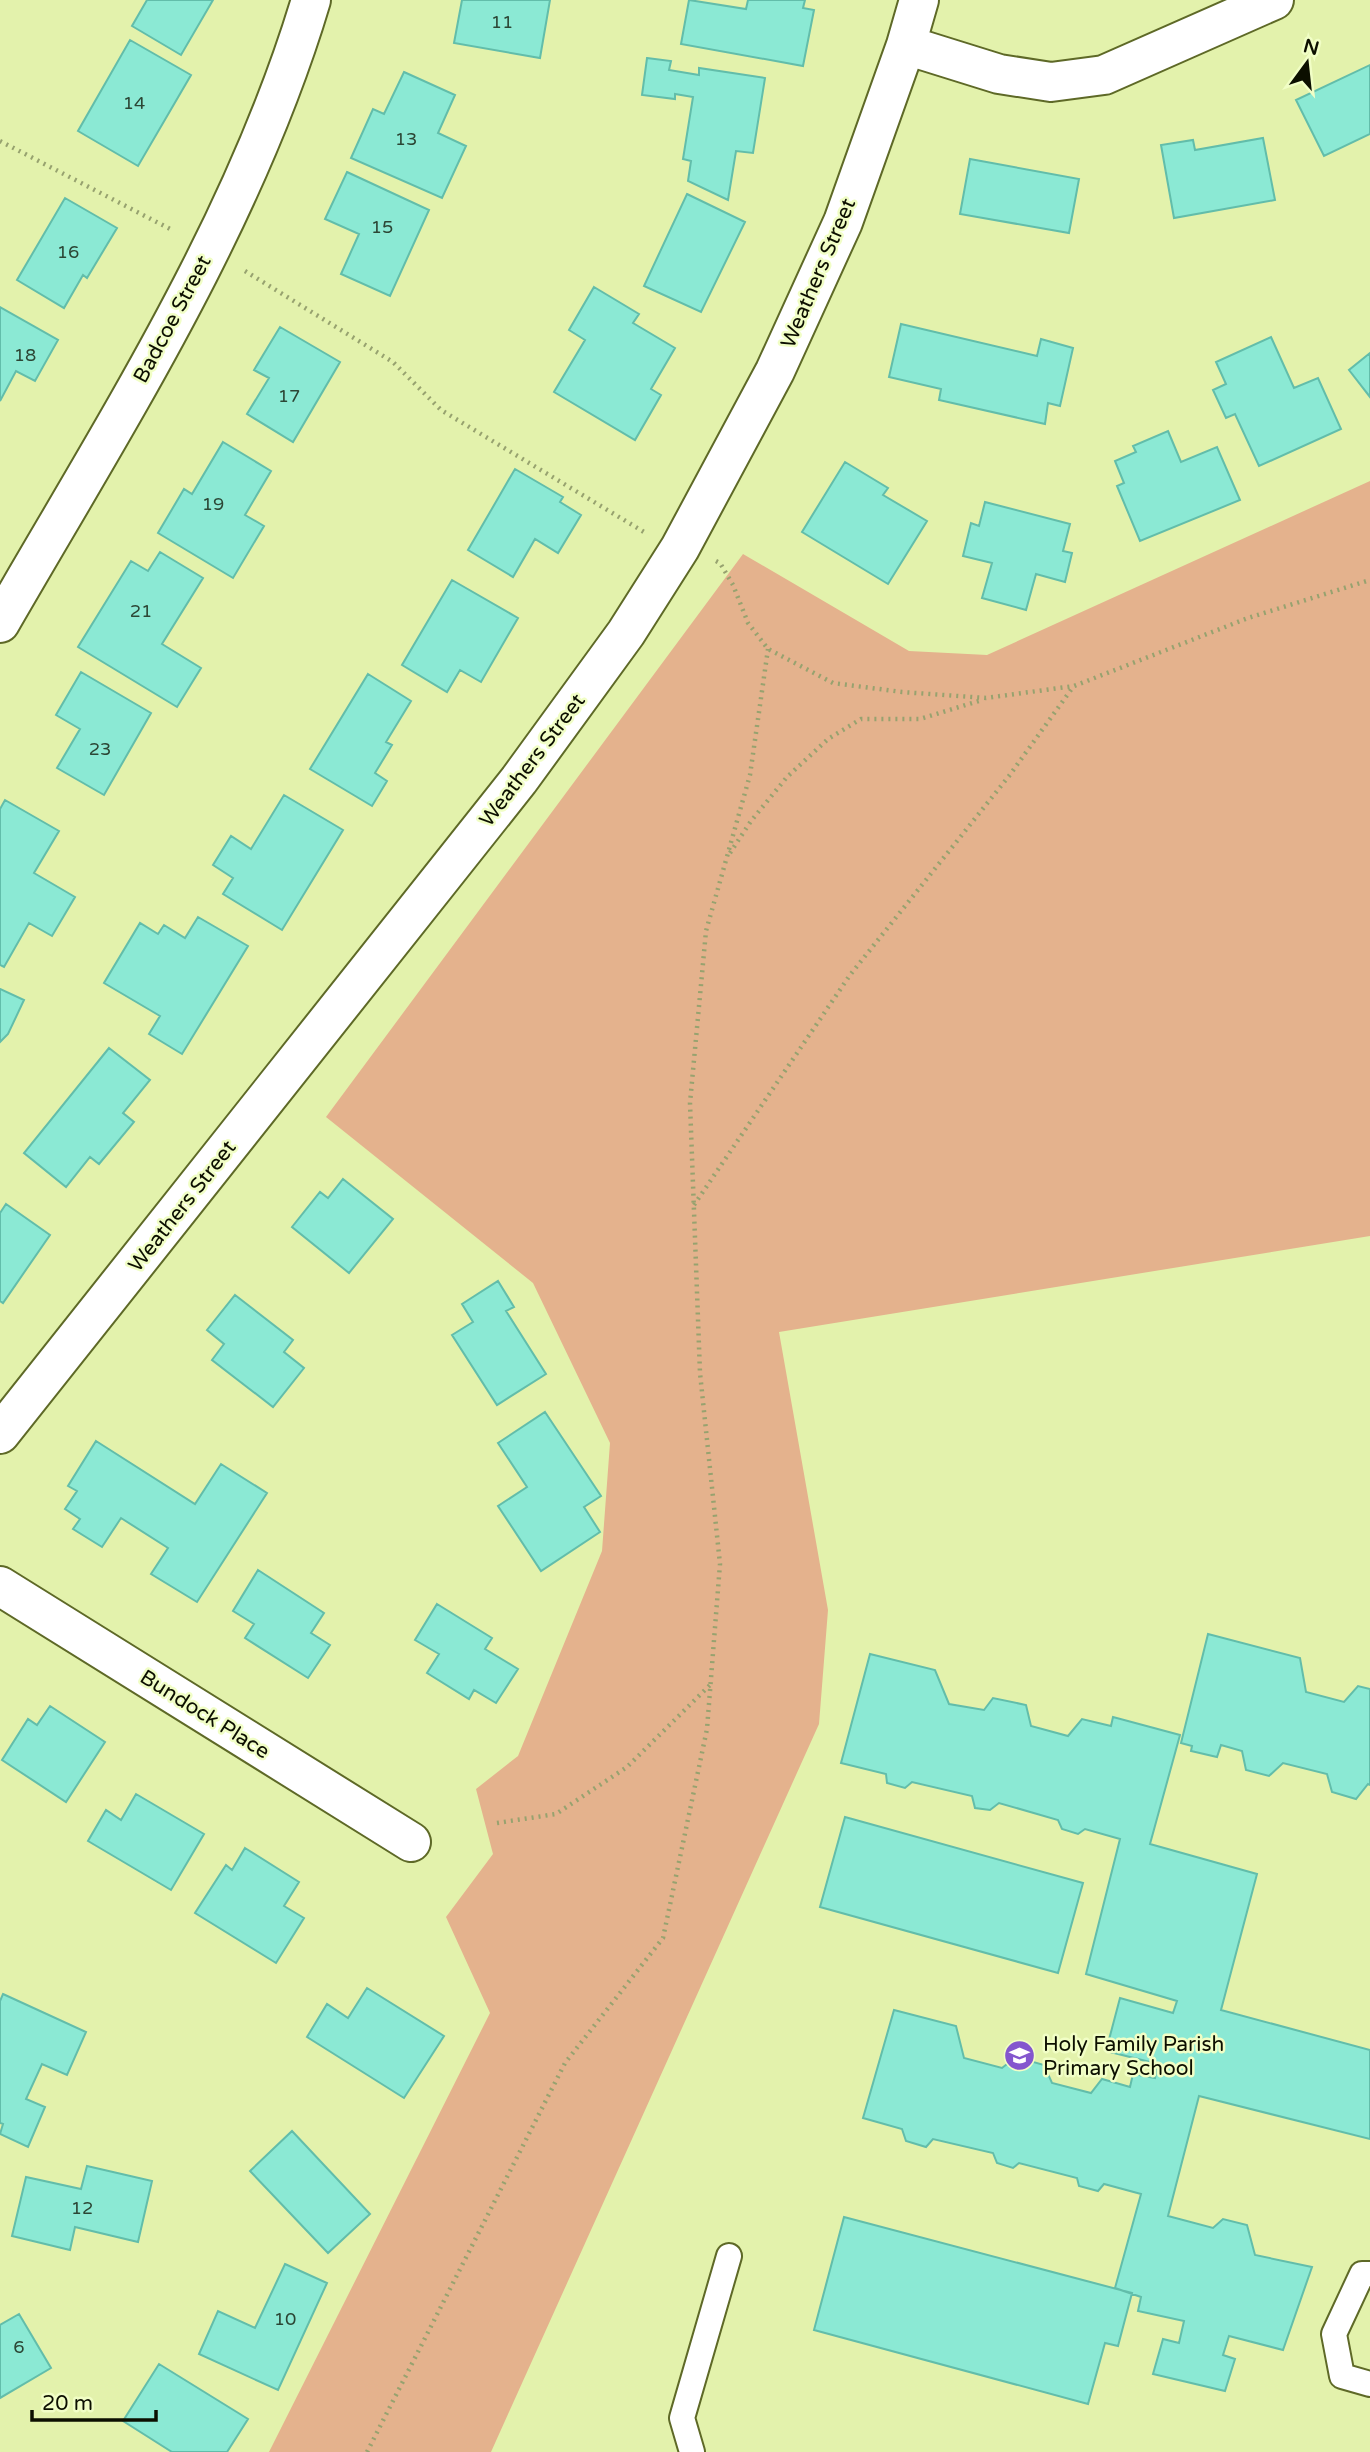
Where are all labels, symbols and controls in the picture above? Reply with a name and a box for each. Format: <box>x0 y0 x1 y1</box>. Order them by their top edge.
house number: 11 <box>491 11 513 33</box>
north arrow <box>1272 28 1342 98</box>
text: N <box>1301 35 1321 60</box>
house number: 14 <box>123 92 145 114</box>
house number: 13 <box>395 128 417 150</box>
street label: Weathers Street <box>776 195 861 352</box>
house number: 15 <box>371 216 393 238</box>
house number: 16 <box>57 241 79 263</box>
street label: Badcoe Street <box>128 251 217 387</box>
house number: 18 <box>14 344 36 366</box>
house number: 17 <box>278 385 300 407</box>
house number: 19 <box>202 493 224 515</box>
house number: 21 <box>130 600 152 622</box>
street label: Weathers Street <box>474 689 591 832</box>
house number: 23 <box>89 738 111 760</box>
street label: Weathers Street <box>123 1136 242 1277</box>
street label: Bundock Place <box>135 1665 274 1764</box>
place label: Holy Family Parish Primary School <box>1043 2032 1224 2081</box>
school or university icon: Holy Family Parish Primary School <box>1003 2039 1037 2073</box>
house number: 12 <box>71 2197 93 2219</box>
house number: 10 <box>274 2308 296 2330</box>
house number: 6 <box>13 2336 25 2358</box>
scale bar <box>32 2378 156 2422</box>
text: 20 m <box>42 2391 93 2416</box>

